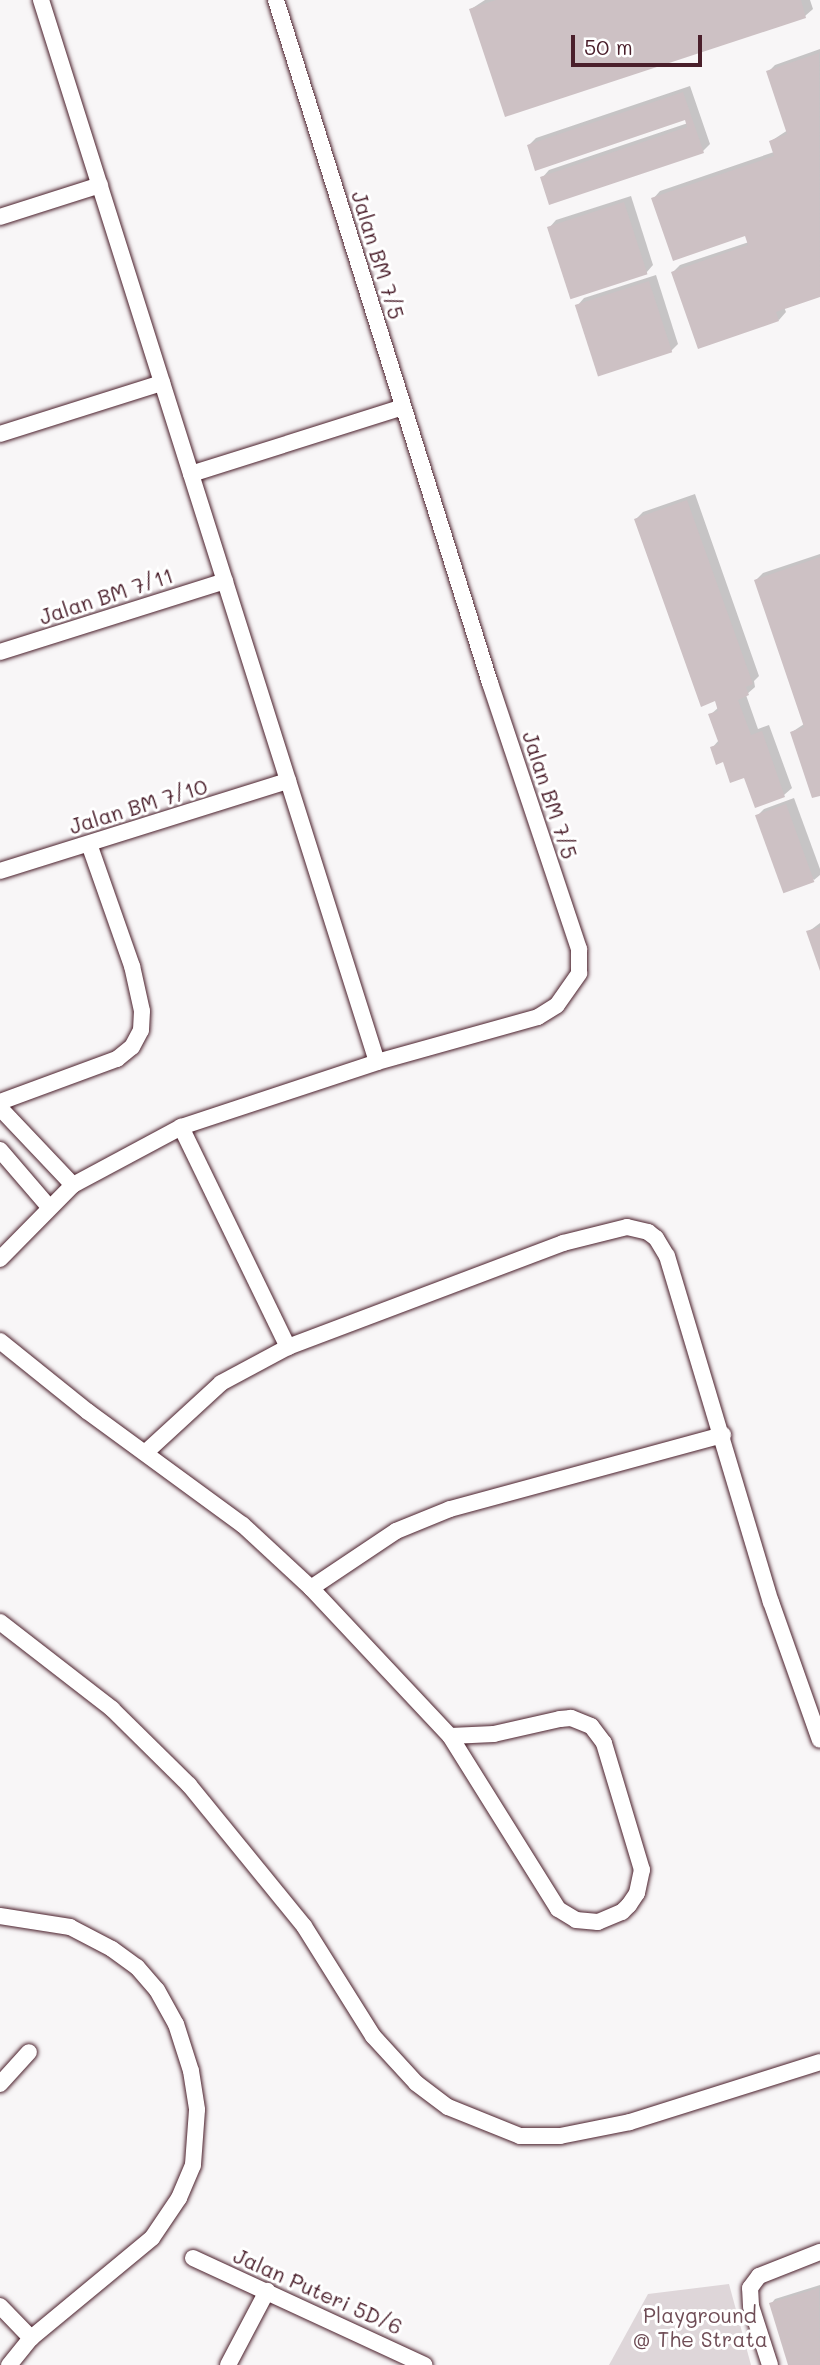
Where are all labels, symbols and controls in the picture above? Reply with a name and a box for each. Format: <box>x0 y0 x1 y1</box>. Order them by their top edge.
scale bar <box>575 21 706 65</box>
text: 50 m <box>584 33 633 60</box>
street label: Jalan BM 7/5 <box>347 188 409 322</box>
street label: Jalan BM 7/11 <box>36 562 176 630</box>
street label: Jalan BM 7/5 <box>518 728 582 862</box>
street label: Jalan BM 7/10 <box>66 773 210 839</box>
street label: Jalan Puteri 5D/6 <box>230 2242 406 2340</box>
park label: Playground @ The Strata <box>632 2302 768 2352</box>

